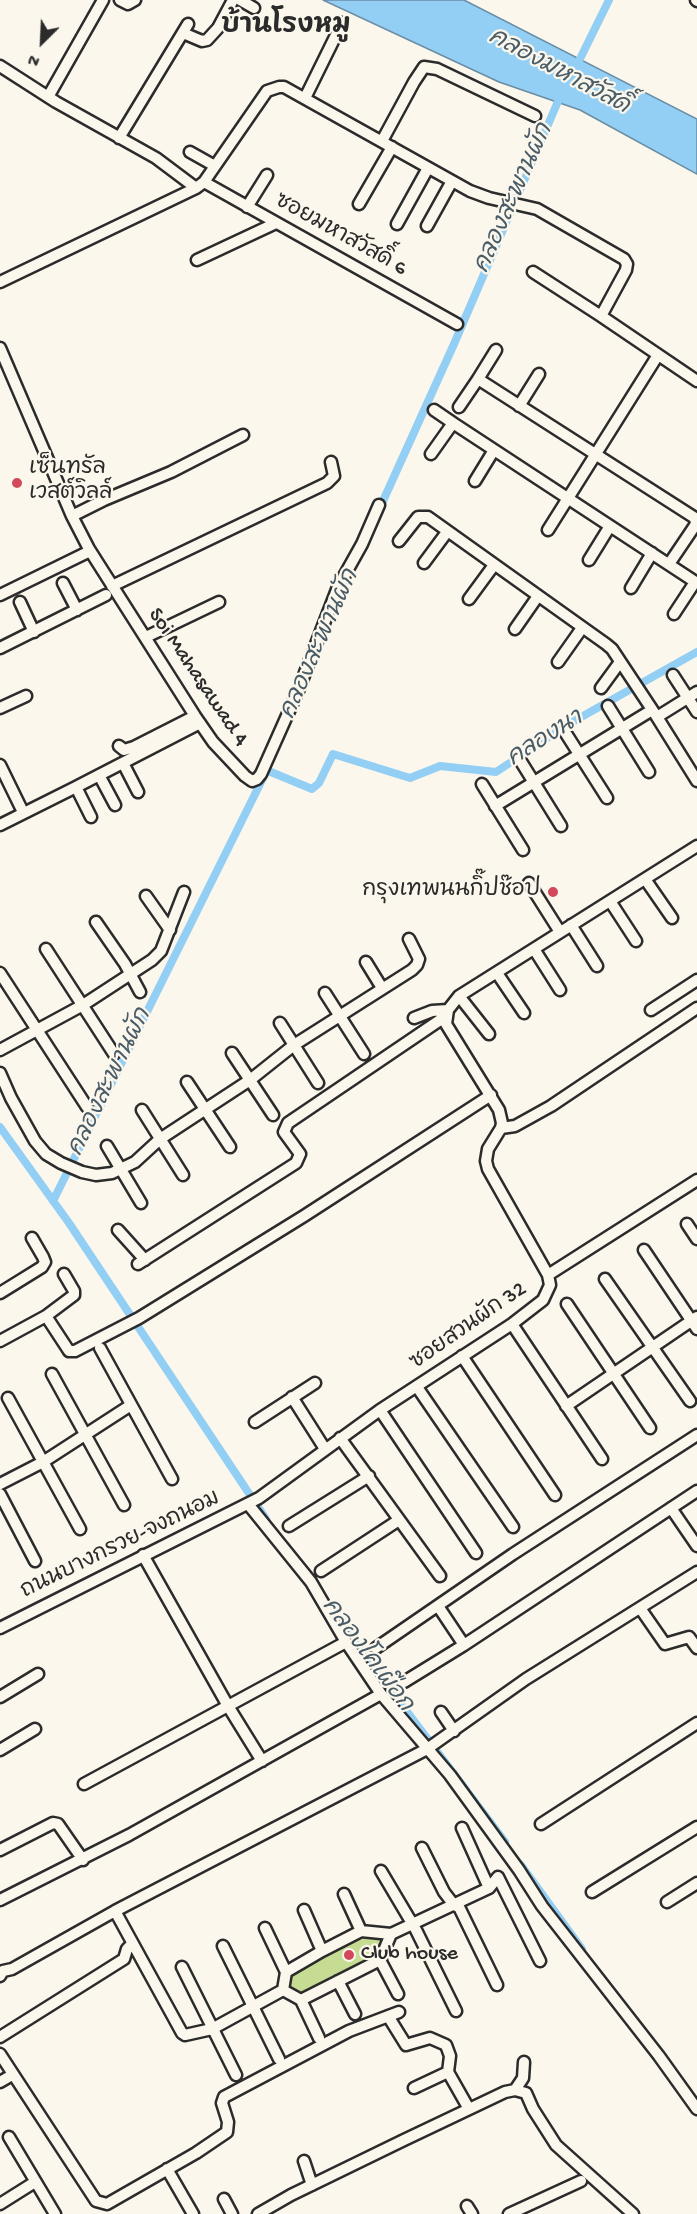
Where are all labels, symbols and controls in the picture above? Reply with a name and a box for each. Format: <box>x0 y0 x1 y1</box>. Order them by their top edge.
north arrow <box>12 12 72 72</box>
district label: บ้านโรงหมู <box>221 12 351 44</box>
water label: คลองมหาสวัสดิ์ <box>483 24 633 122</box>
text: N <box>26 48 43 70</box>
water label: คลองสะพานผัก <box>469 120 561 278</box>
street label: ซอยมหาสวัสดิ์ 6 <box>269 189 411 283</box>
place label: เซ็นทรัล เวสต์วิลล์ <box>29 457 112 508</box>
marker: เซ็นทรัล เวสต์วิลล์ <box>10 476 24 490</box>
water label: คลองสะพานผัก <box>275 566 367 724</box>
street label: Soi Mahasawad 4 <box>141 604 253 752</box>
water label: คลองนา <box>503 705 589 775</box>
place label: กรุงเทพนนกิ๊ปช๊อป <box>362 879 541 905</box>
marker: กรุงเทพนนกิ๊ปช๊อป <box>546 885 560 899</box>
water label: คลองสะพานผัก <box>63 1005 159 1161</box>
street label: ซอยสวนผัก 32 <box>406 1277 532 1377</box>
street label: ถนนบางกรวย-จงถนอม <box>17 1486 225 1606</box>
water label: คลองโคเผือก <box>314 1593 418 1719</box>
place label: Club house <box>361 1942 458 1968</box>
marker: Club house <box>342 1948 356 1962</box>

